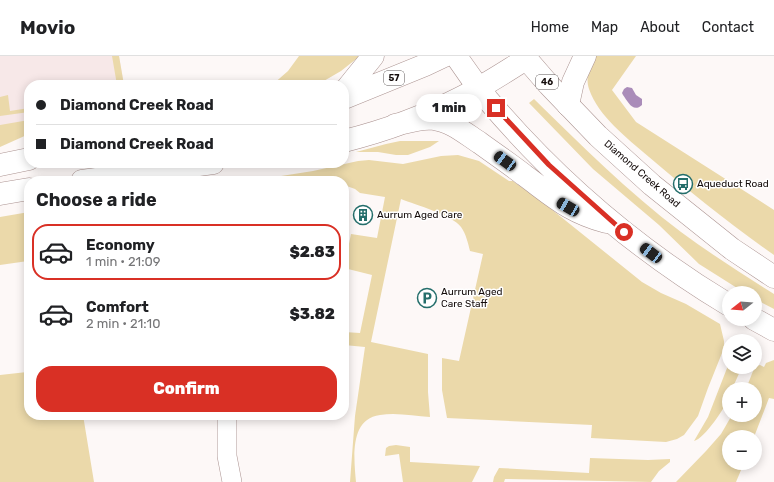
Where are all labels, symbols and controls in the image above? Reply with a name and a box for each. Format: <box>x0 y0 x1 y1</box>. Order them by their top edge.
text: Movio <box>20 16 75 39</box>
text: Home <box>531 19 569 36</box>
text: Map <box>591 19 618 36</box>
text: About <box>640 19 680 36</box>
text: Contact <box>702 19 754 36</box>
road number: 57 <box>384 71 404 85</box>
road number: 46 <box>536 75 558 89</box>
callout: 1 min <box>416 94 482 122</box>
text: Diamond Creek Road <box>60 96 214 114</box>
route end <box>487 99 505 117</box>
text: 1 min <box>432 100 466 115</box>
text: Diamond Creek Road <box>60 135 214 153</box>
street label: Diamond Creek Road <box>602 138 682 210</box>
car <box>492 149 518 173</box>
bus stop icon: Aqueduct Road <box>672 173 694 195</box>
place label: Aqueduct Road <box>697 178 769 190</box>
text: Choose a ride <box>36 189 157 211</box>
car <box>555 196 581 218</box>
building icon: Aurrum Aged Care <box>352 204 374 226</box>
place label: Aurrum Aged Care <box>377 209 463 221</box>
route start <box>615 223 633 241</box>
icon: car <box>38 234 74 270</box>
text: Economy <box>86 236 155 254</box>
car <box>638 241 664 265</box>
text: $2.83 <box>289 243 335 261</box>
text: 1 min · 21:09 <box>86 254 160 269</box>
place label: Aurrum Aged Care Staff <box>441 286 503 310</box>
north arrow <box>722 286 762 326</box>
map controls <box>722 286 762 470</box>
parking icon: Aurrum Aged Care Staff <box>416 287 438 309</box>
icon: car <box>38 296 74 332</box>
text: Comfort <box>86 298 149 316</box>
text: $3.82 <box>289 305 335 323</box>
text: 2 min · 21:10 <box>86 316 160 331</box>
button: layers <box>722 334 762 374</box>
button: Confirm <box>36 366 337 412</box>
button: + <box>722 382 762 422</box>
button: − <box>722 430 762 470</box>

